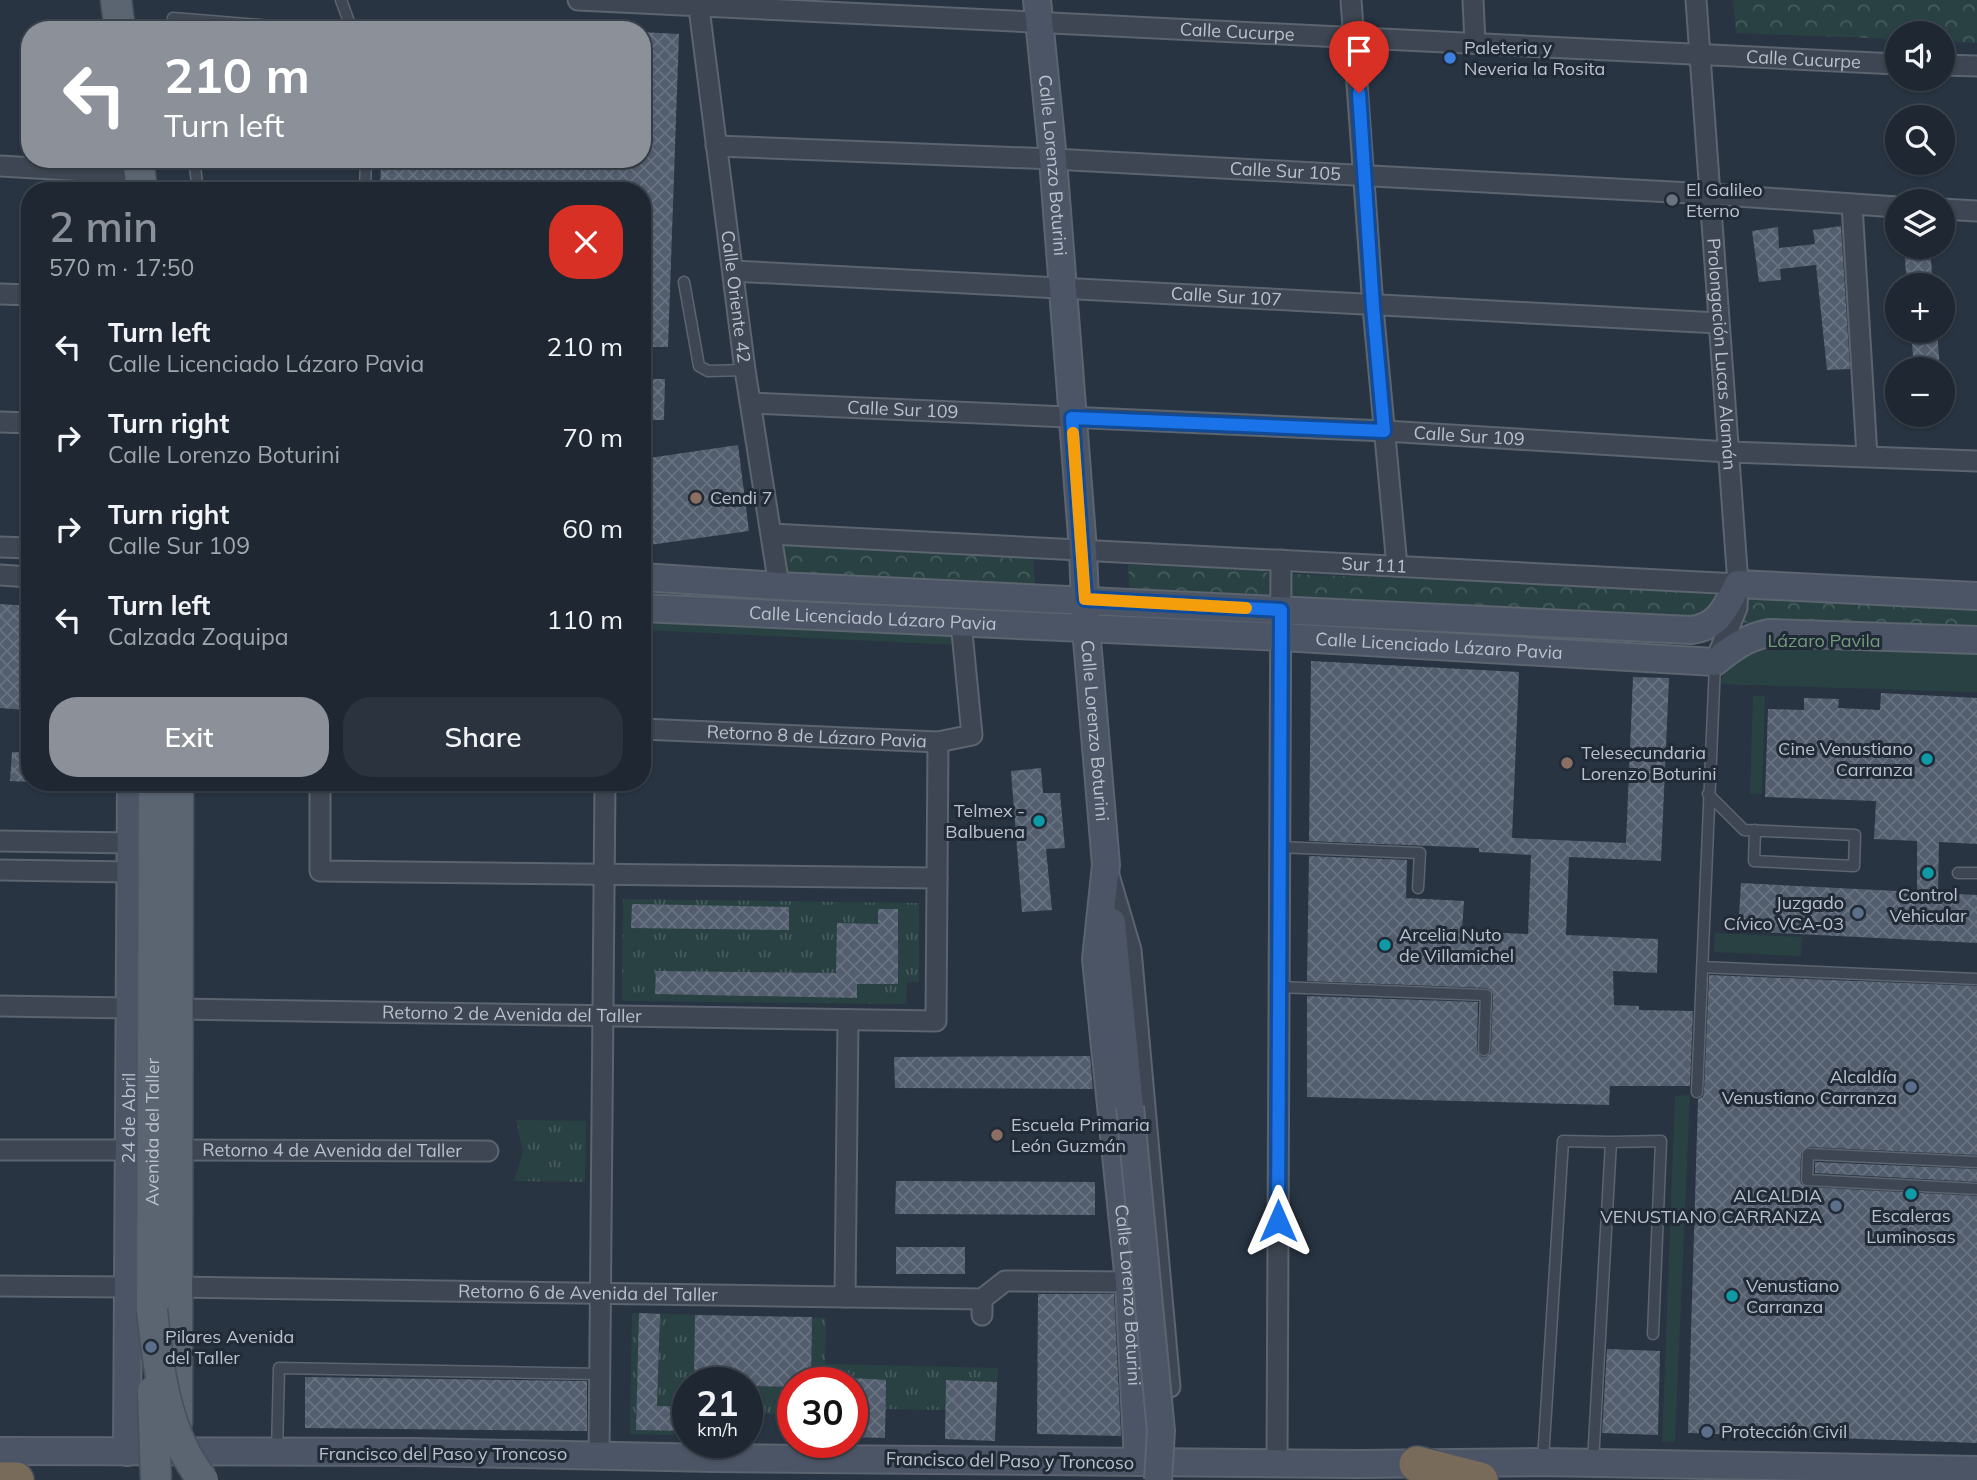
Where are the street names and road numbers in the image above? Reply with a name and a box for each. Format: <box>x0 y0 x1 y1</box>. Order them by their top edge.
street label: Calle Cucurpe <box>1179 17 1295 46</box>
street label: Calle Cucurpe <box>1746 45 1862 73</box>
street label: Calle Lorenzo Boturini <box>1034 74 1072 257</box>
street label: Calle Sur 105 <box>1229 156 1342 185</box>
street label: Calle Oriente 42 <box>716 229 756 364</box>
street label: Prolongación Lucas Alamán <box>1702 237 1742 471</box>
street label: Calle Sur 107 <box>1170 282 1283 311</box>
street label: Calle Sur 109 <box>847 395 959 423</box>
street label: Calle Sur 109 <box>1413 421 1525 451</box>
street label: Sur 111 <box>1341 552 1407 578</box>
street label: Calle Licenciado Lázaro Pavia <box>749 601 997 635</box>
street label: Calle Licenciado Lázaro Pavia <box>1315 627 1563 664</box>
street label: Calle Lorenzo Boturini <box>1076 639 1114 822</box>
street label: Retorno 8 de Lázaro Pavia <box>706 720 927 753</box>
street label: Retorno 2 de Avenida del Taller <box>382 1000 642 1027</box>
street label: Avenida del Taller <box>140 1057 164 1206</box>
street label: 24 de Abril <box>117 1073 140 1163</box>
street label: Retorno 4 de Avenida del Taller <box>202 1138 462 1162</box>
street label: Calle Lorenzo Boturini <box>1110 1203 1146 1386</box>
street label: Retorno 6 de Avenida del Taller <box>458 1279 718 1306</box>
street label: Francisco del Paso y Troncoso <box>319 1442 567 1465</box>
street label: Francisco del Paso y Troncoso <box>886 1447 1134 1474</box>

